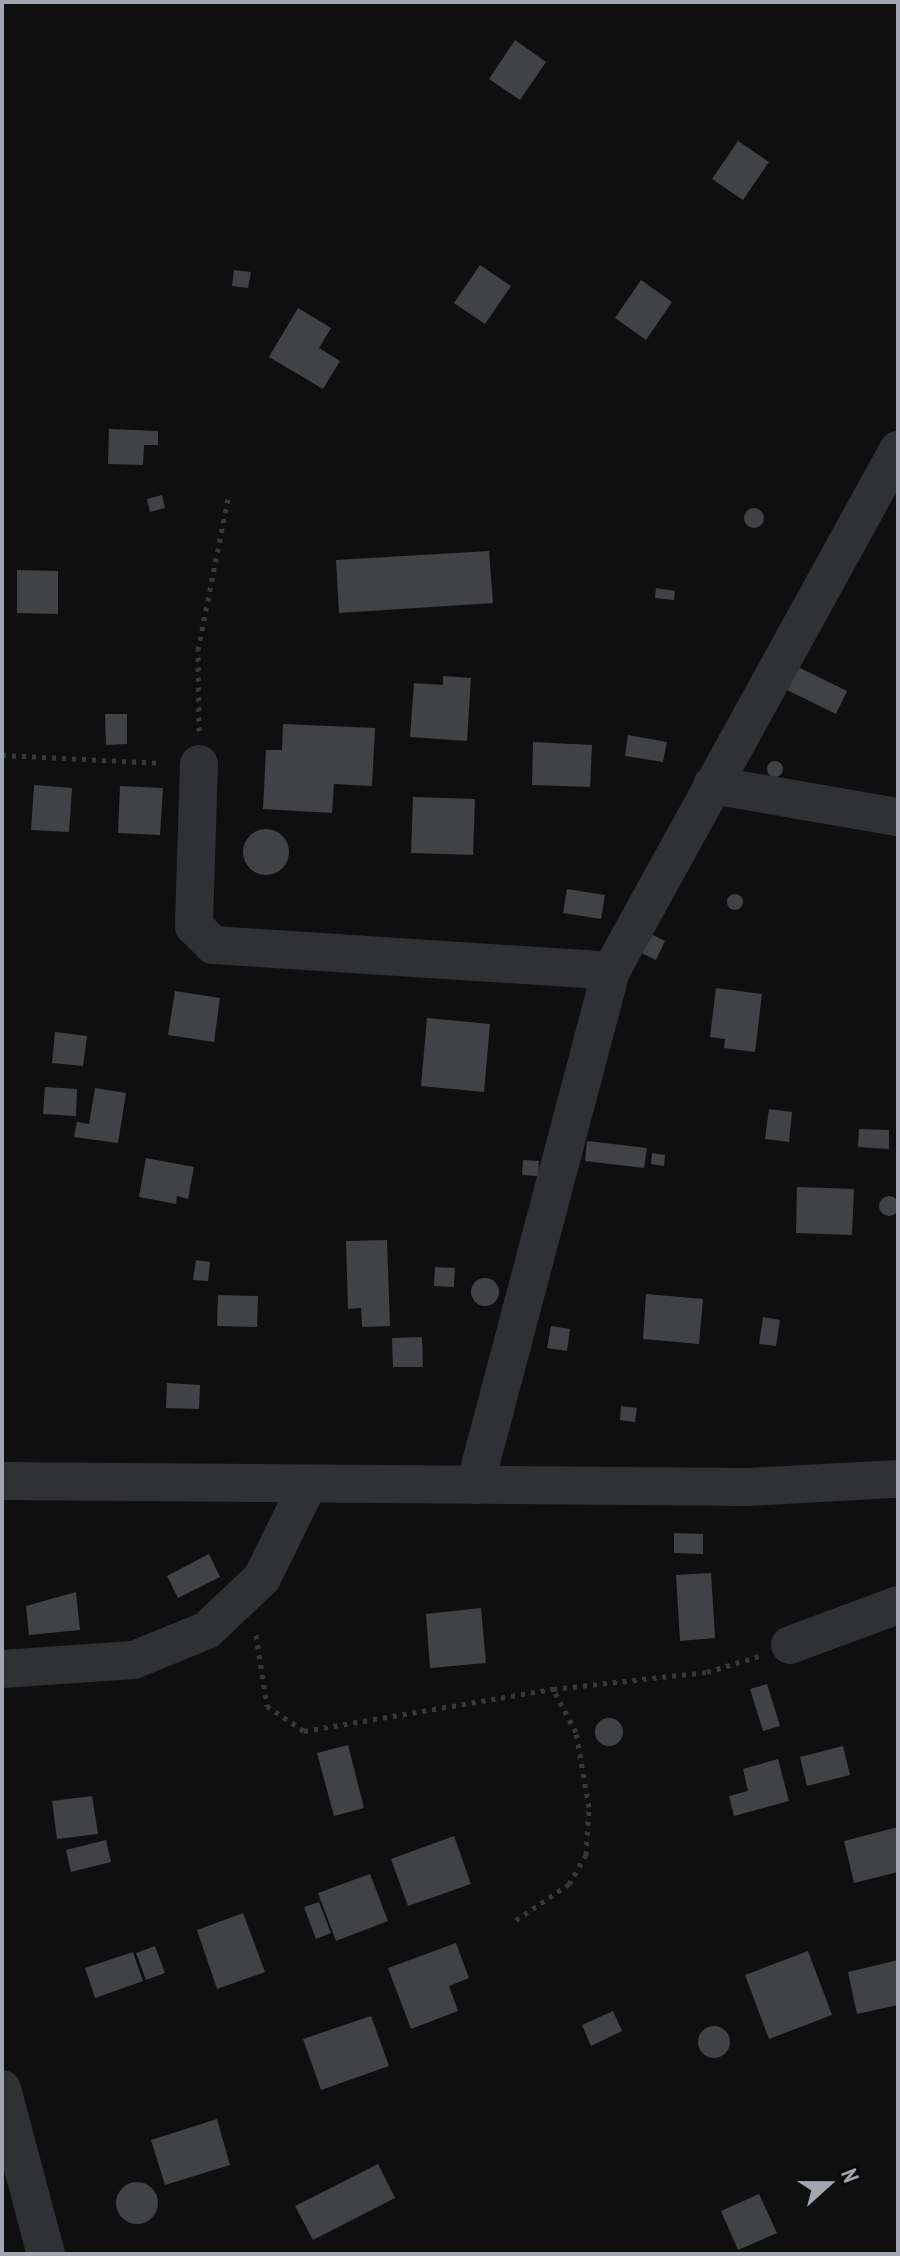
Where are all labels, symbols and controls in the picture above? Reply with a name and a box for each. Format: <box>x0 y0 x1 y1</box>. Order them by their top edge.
north arrow <box>788 2144 868 2224</box>
text: N <box>835 2165 866 2186</box>

